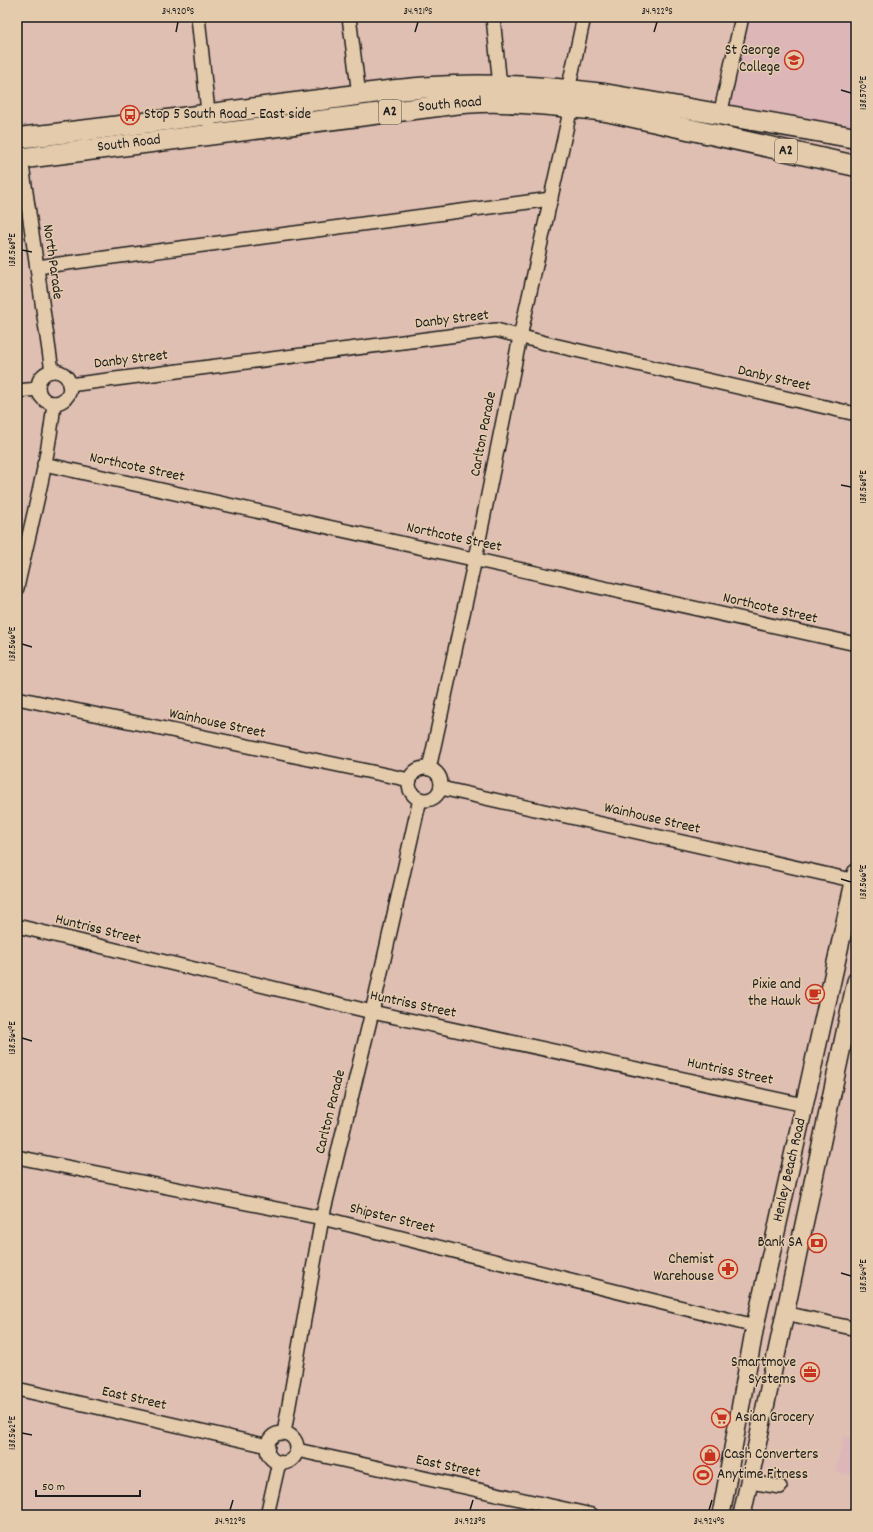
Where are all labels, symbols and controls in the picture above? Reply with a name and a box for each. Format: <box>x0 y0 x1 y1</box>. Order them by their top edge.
text: 34.920°S <box>162 5 194 19</box>
text: 34.921°S <box>403 5 433 19</box>
text: 34.922°S <box>641 5 673 19</box>
place label: St George College <box>725 40 780 79</box>
school or university icon: St George College <box>783 49 805 71</box>
text: 138.570°E <box>857 76 871 110</box>
street label: South Road <box>417 91 483 119</box>
road number: A2 <box>379 100 401 124</box>
bus stop icon: Stop 5 South Road - East side <box>119 104 141 126</box>
place label: Stop 5 South Road - East side <box>144 104 311 126</box>
street label: South Road <box>96 129 162 159</box>
road number: A2 <box>775 139 797 163</box>
street label: North Parade <box>36 223 68 301</box>
text: 138.568°E <box>6 233 20 267</box>
street label: Danby Street <box>414 305 491 335</box>
street label: Danby Street <box>93 345 170 375</box>
street label: Danby Street <box>735 360 813 398</box>
street label: Carlton Parade <box>465 389 503 478</box>
street label: Northcote Street <box>87 447 187 489</box>
text: 138.568°E <box>857 470 871 504</box>
street label: Northcote Street <box>404 517 504 559</box>
street label: Northcote Street <box>720 587 820 631</box>
text: 138.566°E <box>6 626 20 661</box>
street label: Wainhouse Street <box>167 703 268 745</box>
street label: Wainhouse Street <box>602 797 703 841</box>
text: 138.566°E <box>857 864 871 899</box>
street label: Huntriss Street <box>53 909 144 951</box>
place label: Pixie and the Hawk <box>748 974 801 1013</box>
cafe icon: Pixie and the Hawk <box>804 983 826 1005</box>
street label: Huntriss Street <box>368 985 459 1025</box>
text: 138.564°E <box>6 1021 20 1055</box>
street label: Huntriss Street <box>685 1052 776 1092</box>
street label: Carlton Parade <box>310 1067 352 1157</box>
street label: Henley Beach Road <box>767 1116 813 1224</box>
street label: Shipster Street <box>347 1198 437 1240</box>
place label: Bank SA <box>758 1232 803 1254</box>
bank icon: Bank SA <box>806 1232 828 1254</box>
place label: Chemist Warehouse <box>653 1249 714 1288</box>
pharmacy icon: Chemist Warehouse <box>717 1258 739 1280</box>
text: 138.564°E <box>857 1259 871 1293</box>
place label: Smartmove Systems <box>731 1352 796 1391</box>
office icon: Smartmove Systems <box>799 1361 821 1383</box>
street label: East Street <box>100 1381 169 1417</box>
supermarket icon: Asian Grocery <box>710 1407 732 1429</box>
place label: Asian Grocery <box>735 1407 815 1429</box>
text: 138.562°E <box>6 1416 20 1450</box>
shop icon: Cash Converters <box>699 1444 721 1466</box>
place label: Cash Converters <box>724 1444 819 1466</box>
street label: East Street <box>414 1449 483 1485</box>
sports icon: Anytime Fitness <box>692 1464 714 1486</box>
place label: Anytime Fitness <box>717 1464 808 1486</box>
scale bar <box>36 1472 140 1498</box>
text: 50 m <box>42 1479 65 1496</box>
text: 34.922°S <box>214 1515 246 1529</box>
text: 34.923°S <box>454 1515 486 1529</box>
text: 34.924°S <box>694 1515 724 1529</box>

